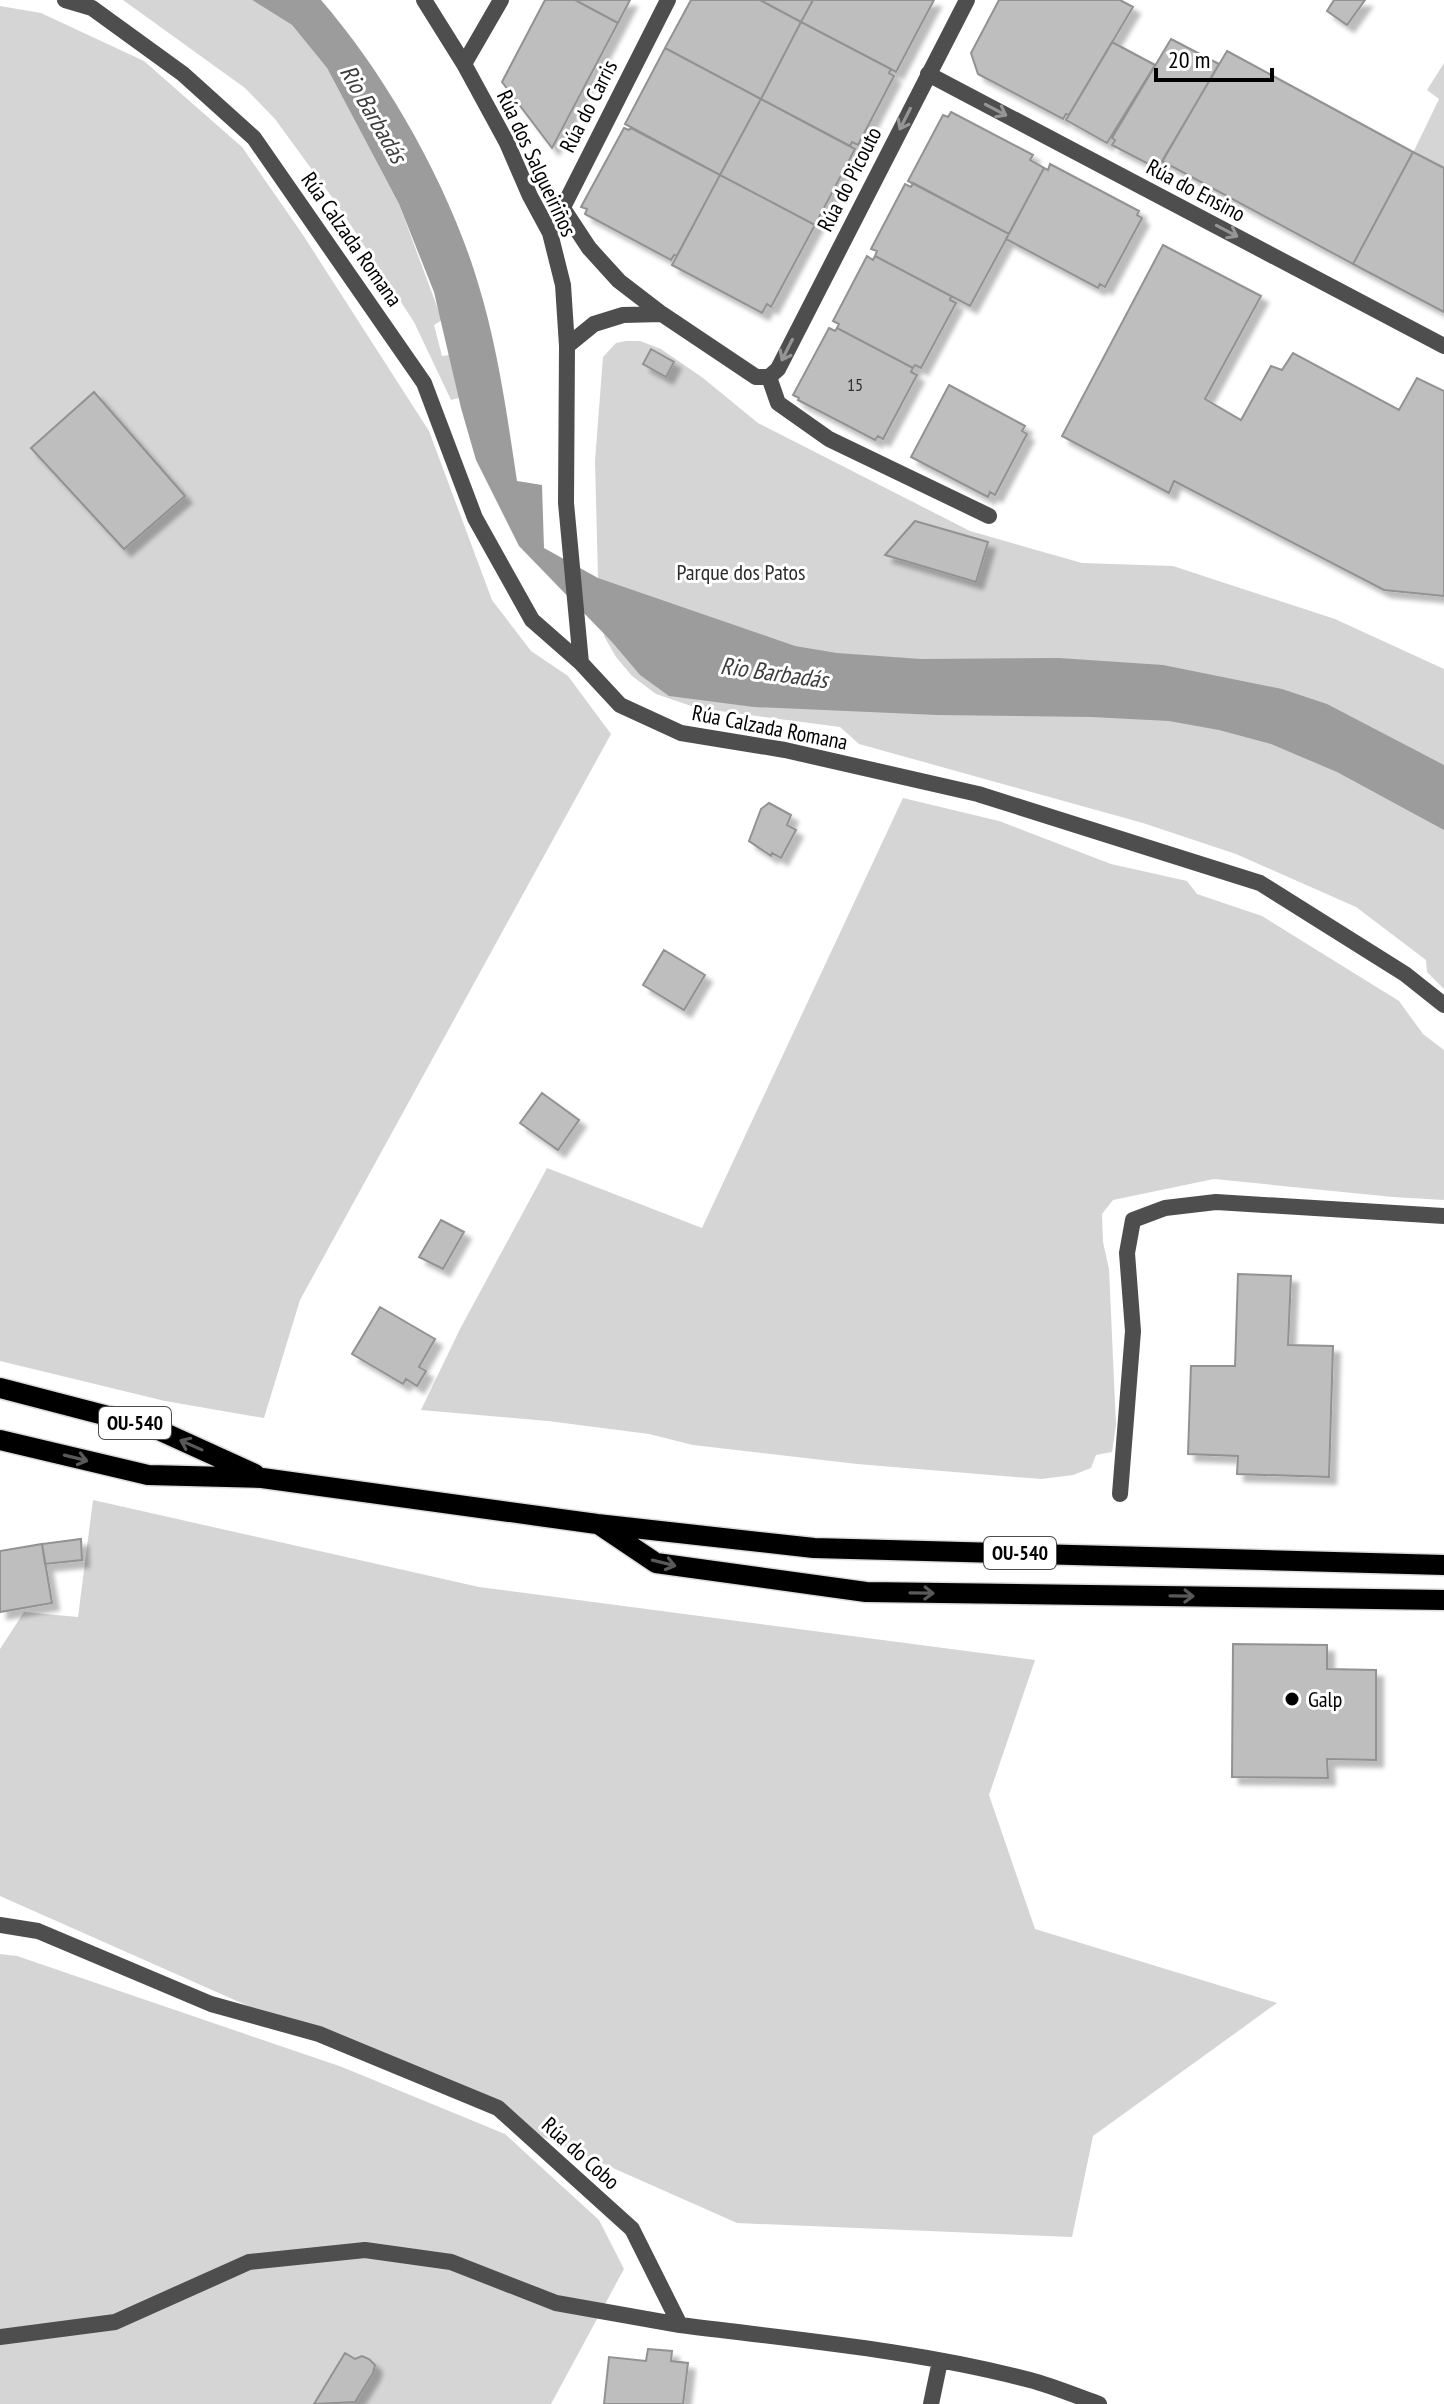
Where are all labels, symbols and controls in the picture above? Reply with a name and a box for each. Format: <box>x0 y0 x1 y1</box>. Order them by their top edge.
scale bar <box>1156 32 1272 82</box>
text: 20 m <box>1168 44 1210 75</box>
street label: Rúa do Carris <box>553 55 623 157</box>
water label: Rio Barbadás <box>333 59 415 171</box>
street label: Rúa dos Salgueiriños <box>491 85 583 241</box>
one-way arrow <box>984 103 1008 119</box>
one-way arrow <box>896 106 912 130</box>
street label: Rúa do Picouto <box>811 122 887 236</box>
street label: Rúa do Ensino <box>1142 152 1250 228</box>
street label: Rúa Calzada Romana <box>295 166 409 312</box>
one-way arrow <box>1214 224 1238 240</box>
one-way arrow <box>779 338 794 362</box>
house number: 15 <box>847 373 863 396</box>
park label: Parque dos Patos <box>676 558 806 586</box>
water label: Rio Barbadás <box>719 650 832 696</box>
street label: Rúa Calzada Romana <box>690 698 850 756</box>
road number: OU-540 <box>99 1407 171 1439</box>
one-way arrow <box>180 1437 204 1452</box>
one-way arrow <box>62 1451 88 1466</box>
road number: OU-540 <box>984 1537 1056 1569</box>
one-way arrow <box>651 1556 676 1571</box>
one-way arrow <box>908 1585 935 1601</box>
one-way arrow <box>1168 1588 1195 1604</box>
place label: Galp <box>1308 1685 1342 1713</box>
marker: Galp <box>1283 1690 1301 1708</box>
street label: Rúa do Cobo <box>536 2111 626 2195</box>

